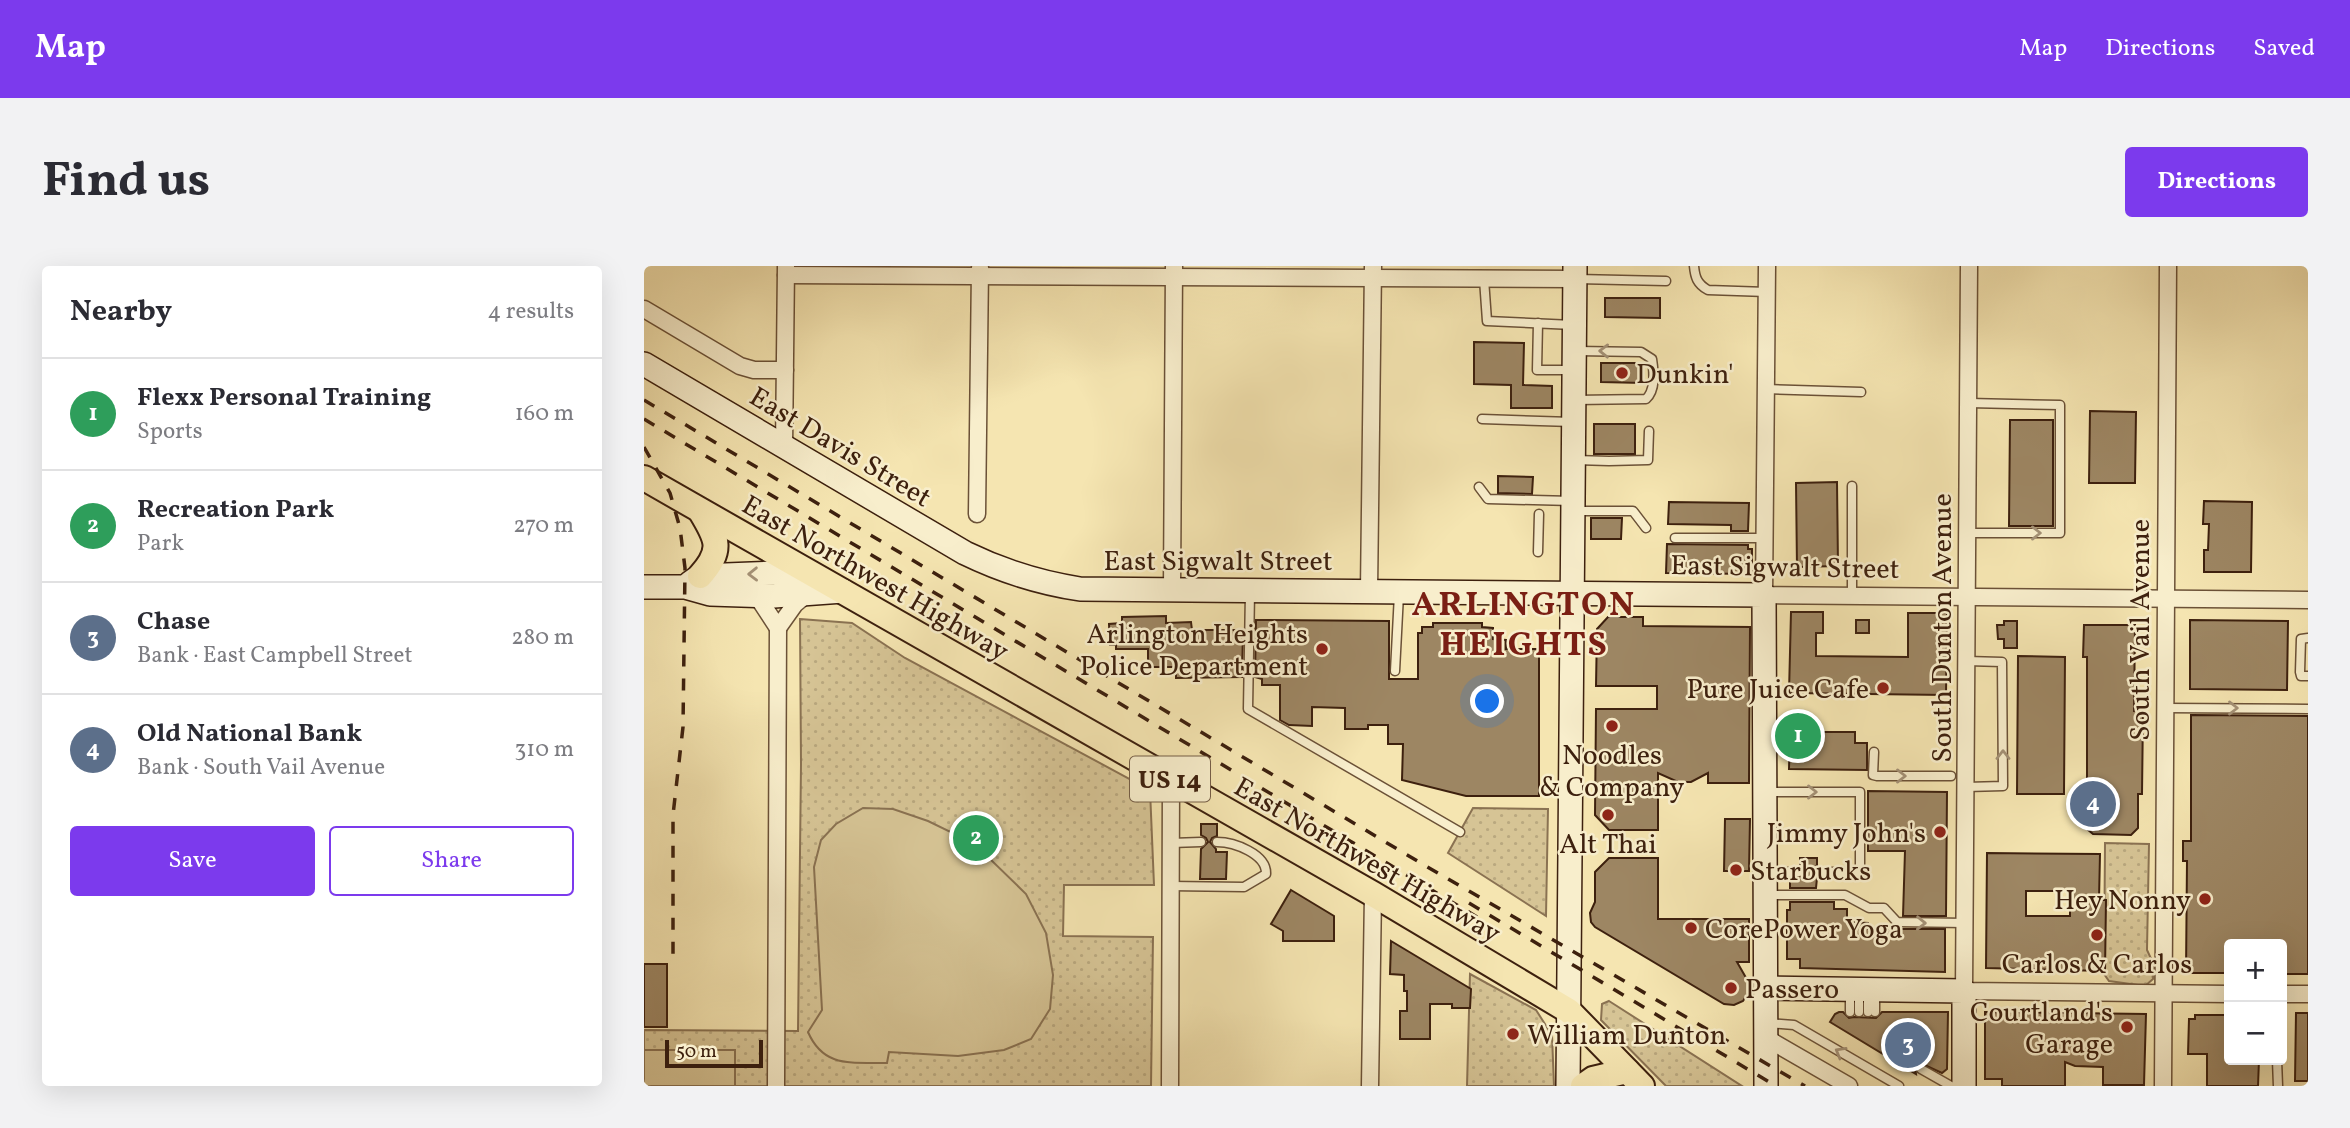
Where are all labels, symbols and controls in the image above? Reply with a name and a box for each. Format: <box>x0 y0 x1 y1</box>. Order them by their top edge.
text: Map <box>35 26 106 72</box>
text: Map <box>2019 32 2067 66</box>
text: Directions <box>2105 32 2215 66</box>
text: Saved <box>2253 32 2315 66</box>
button: Directions <box>2125 147 2308 217</box>
text: Find us <box>42 148 210 217</box>
text: Nearby <box>70 291 172 333</box>
text: 4 results <box>488 296 574 328</box>
one-way arrow <box>1598 344 1609 359</box>
place label: Dunkin' <box>1636 356 1734 395</box>
marker: Dunkin' <box>1614 365 1630 381</box>
street label: East Davis Street <box>741 378 938 518</box>
text: Flexx Personal Training <box>137 380 431 416</box>
text: 1 <box>88 398 98 430</box>
text: 160 m <box>515 398 574 430</box>
text: Sports <box>137 416 203 448</box>
street label: East Northwest Highway <box>734 487 1015 672</box>
text: Recreation Park <box>137 492 334 528</box>
street label: South Dunton Avenue <box>1924 493 1963 763</box>
text: 2 <box>87 510 99 542</box>
text: 270 m <box>513 510 574 542</box>
street label: South Vail Avenue <box>2122 519 2161 741</box>
one-way arrow <box>2032 525 2042 541</box>
text: Park <box>137 528 184 560</box>
street label: East Sigwalt Street <box>1103 543 1333 582</box>
street label: East Sigwalt Street <box>1670 547 1900 590</box>
one-way arrow <box>747 566 758 582</box>
district label: ARLINGTON HEIGHTS <box>1411 582 1637 670</box>
text: Chase <box>137 604 210 640</box>
place label: Arlington Heights Police Department <box>1080 616 1308 687</box>
text: 3 <box>87 622 99 654</box>
text: 280 m <box>511 622 574 654</box>
text: Bank · East Campbell Street <box>137 640 412 672</box>
marker: Arlington Heights Police Department <box>1314 641 1330 657</box>
place label: Pure Juice Cafe <box>1686 671 1869 710</box>
marker: Pure Juice Cafe <box>1875 680 1891 696</box>
your location <box>1470 684 1504 718</box>
one-way arrow <box>2229 700 2239 716</box>
pin: 1 <box>1775 710 1821 762</box>
text: Old National Bank <box>137 716 362 752</box>
marker: Noodles & Company <box>1604 718 1620 734</box>
text: 4 <box>86 734 100 766</box>
text: 310 m <box>514 734 574 766</box>
place label: Noodles & Company <box>1539 737 1685 808</box>
one-way arrow <box>1995 749 2011 760</box>
text: Bank · South Vail Avenue <box>137 752 385 784</box>
road number: US 14 <box>1130 757 1210 802</box>
one-way arrow <box>1896 768 1906 784</box>
street label: East Northwest Highway <box>1226 769 1507 954</box>
pin: 4 <box>2070 778 2116 830</box>
one-way arrow <box>1808 784 1818 800</box>
marker: Alt Thai <box>1600 807 1616 823</box>
pin: 2 <box>953 812 999 864</box>
place label: Jimmy John's <box>1767 815 1926 854</box>
marker: Jimmy John's <box>1932 824 1948 840</box>
button: Save <box>70 826 315 896</box>
button: Share <box>329 826 574 896</box>
place label: Alt Thai <box>1559 826 1657 865</box>
place label: Starbucks <box>1750 853 1871 892</box>
marker: Starbucks <box>1728 862 1744 878</box>
place label: Hey Nonny <box>2054 882 2191 921</box>
marker: Hey Nonny <box>2197 891 2213 907</box>
place label: CorePower Yoga <box>1705 911 1903 950</box>
one-way arrow <box>1916 915 1927 930</box>
marker: CorePower Yoga <box>1683 920 1699 936</box>
marker: Carlos & Carlos <box>2089 927 2105 943</box>
map controls <box>2224 939 2287 1065</box>
button: + <box>2224 939 2287 1002</box>
place label: Carlos & Carlos <box>2002 946 2192 985</box>
place label: Passero <box>1745 971 1839 1010</box>
marker: Passero <box>1723 980 1739 996</box>
place label: Courtland's Garage <box>1970 994 2113 1065</box>
button: − <box>2224 1002 2287 1065</box>
place label: William Dunton <box>1527 1017 1726 1056</box>
pin: 3 <box>1885 1019 1931 1071</box>
marker: Courtland's Garage <box>2119 1019 2135 1035</box>
marker: William Dunton <box>1505 1026 1521 1042</box>
scale bar <box>665 1037 763 1069</box>
text: 50 m <box>676 1039 717 1065</box>
one-way arrow <box>1835 1047 1848 1060</box>

